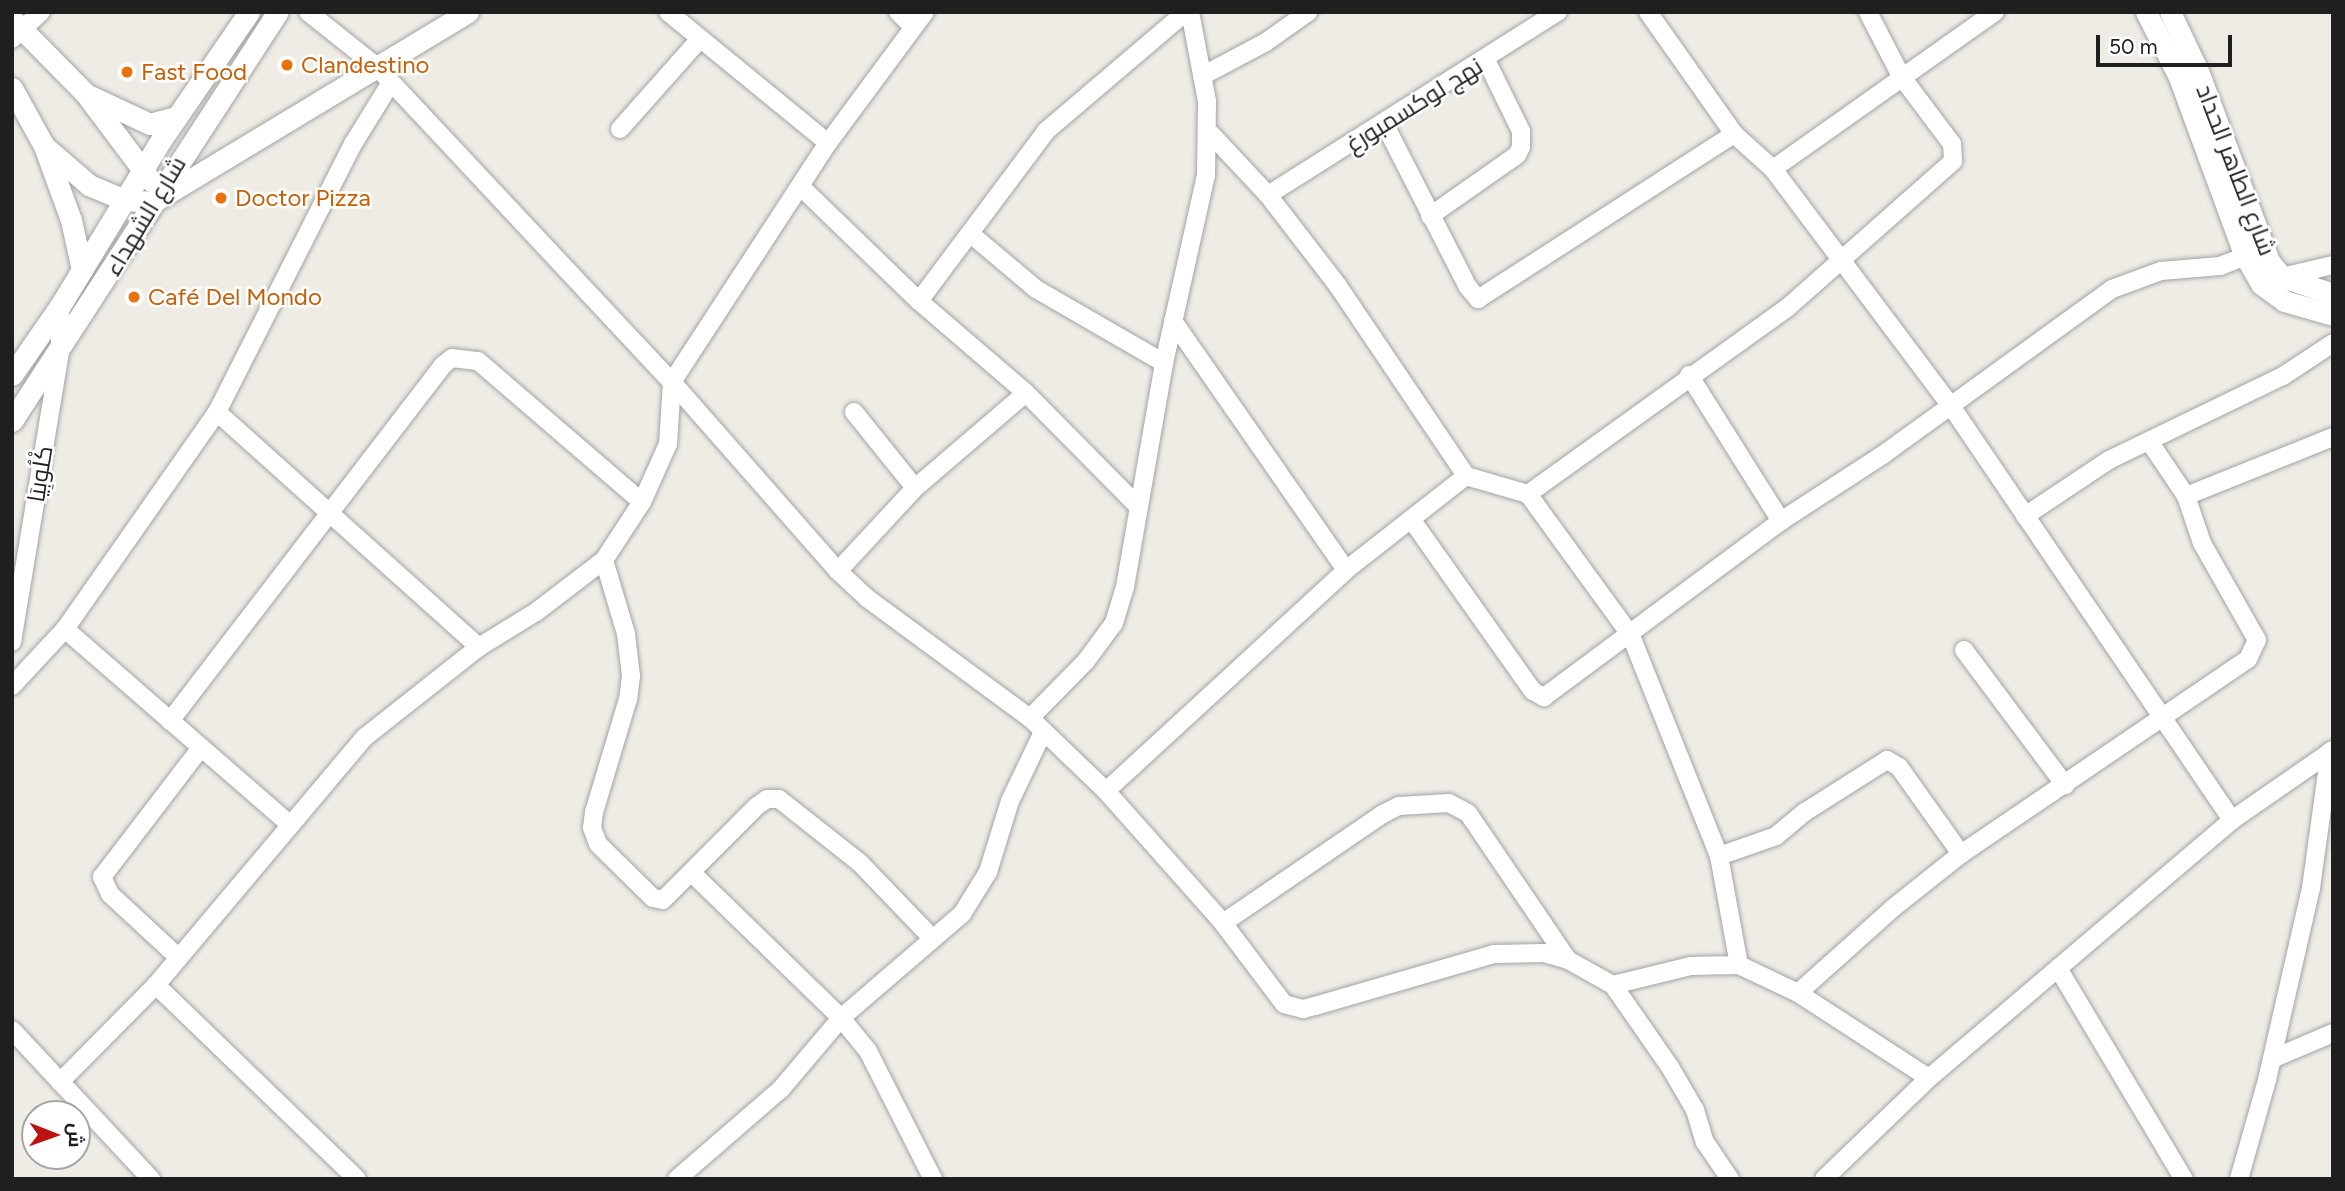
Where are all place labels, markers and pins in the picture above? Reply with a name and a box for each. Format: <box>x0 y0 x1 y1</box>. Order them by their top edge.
place label: Clandestino <box>301 51 430 79</box>
marker: Clandestino <box>279 57 295 73</box>
place label: Fast Food <box>141 58 247 86</box>
marker: Fast Food <box>119 64 135 80</box>
place label: Doctor Pizza <box>235 184 371 212</box>
marker: Doctor Pizza <box>213 190 229 206</box>
place label: Café Del Mondo <box>148 283 322 311</box>
marker: Café Del Mondo <box>126 289 142 305</box>

